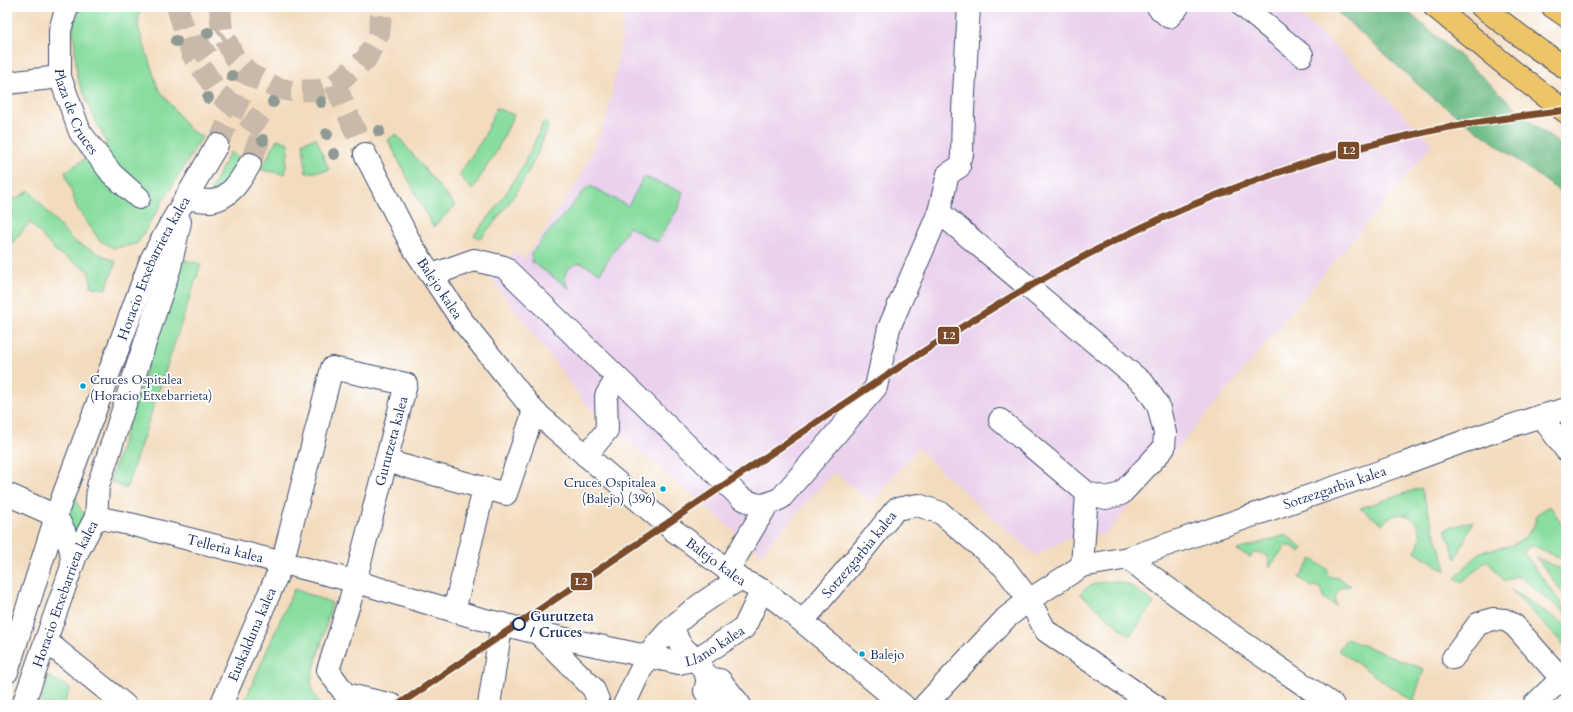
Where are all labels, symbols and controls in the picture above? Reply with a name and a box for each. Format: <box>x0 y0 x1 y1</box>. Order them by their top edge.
street label: Plaza de Cruces <box>50 69 103 159</box>
line badge: L2 <box>1337 141 1360 160</box>
text: L2 <box>1343 143 1356 158</box>
street label: Horacio Etxebarrieta kalea <box>113 193 195 343</box>
street label: Balejo kalea <box>412 254 467 323</box>
line badge: L2 <box>937 326 960 345</box>
text: L2 <box>943 328 956 343</box>
place label: Cruces Ospitalea (Horacio Etxebarrieta) <box>90 371 212 405</box>
marker: Cruces Ospitalea (Horacio Etxebarrieta) <box>78 381 88 391</box>
street label: Gurutzeta kalea <box>370 394 413 488</box>
street label: Sotzezgarbia kalea <box>1281 461 1389 514</box>
place label: Cruces Ospitalea (Balejo) (396) <box>564 474 656 508</box>
marker: Cruces Ospitalea (Balejo) (396) <box>658 484 668 494</box>
street label: Sotzezgarbia kalea <box>818 507 901 602</box>
street label: Horacio Etxebarrieta kalea <box>28 517 103 670</box>
street label: Telleria kalea <box>185 530 266 568</box>
street label: Balejo kalea <box>682 533 749 590</box>
line badge: L2 <box>570 572 593 591</box>
text: L2 <box>575 574 588 589</box>
street label: Euskalduna kalea <box>223 585 281 684</box>
place label: Gurutzeta / Cruces <box>530 607 594 642</box>
marker: Gurutzeta / Cruces <box>512 617 526 631</box>
street label: Llano kalea <box>683 621 748 671</box>
place label: Balejo <box>870 646 904 664</box>
marker: Balejo <box>857 649 867 659</box>

